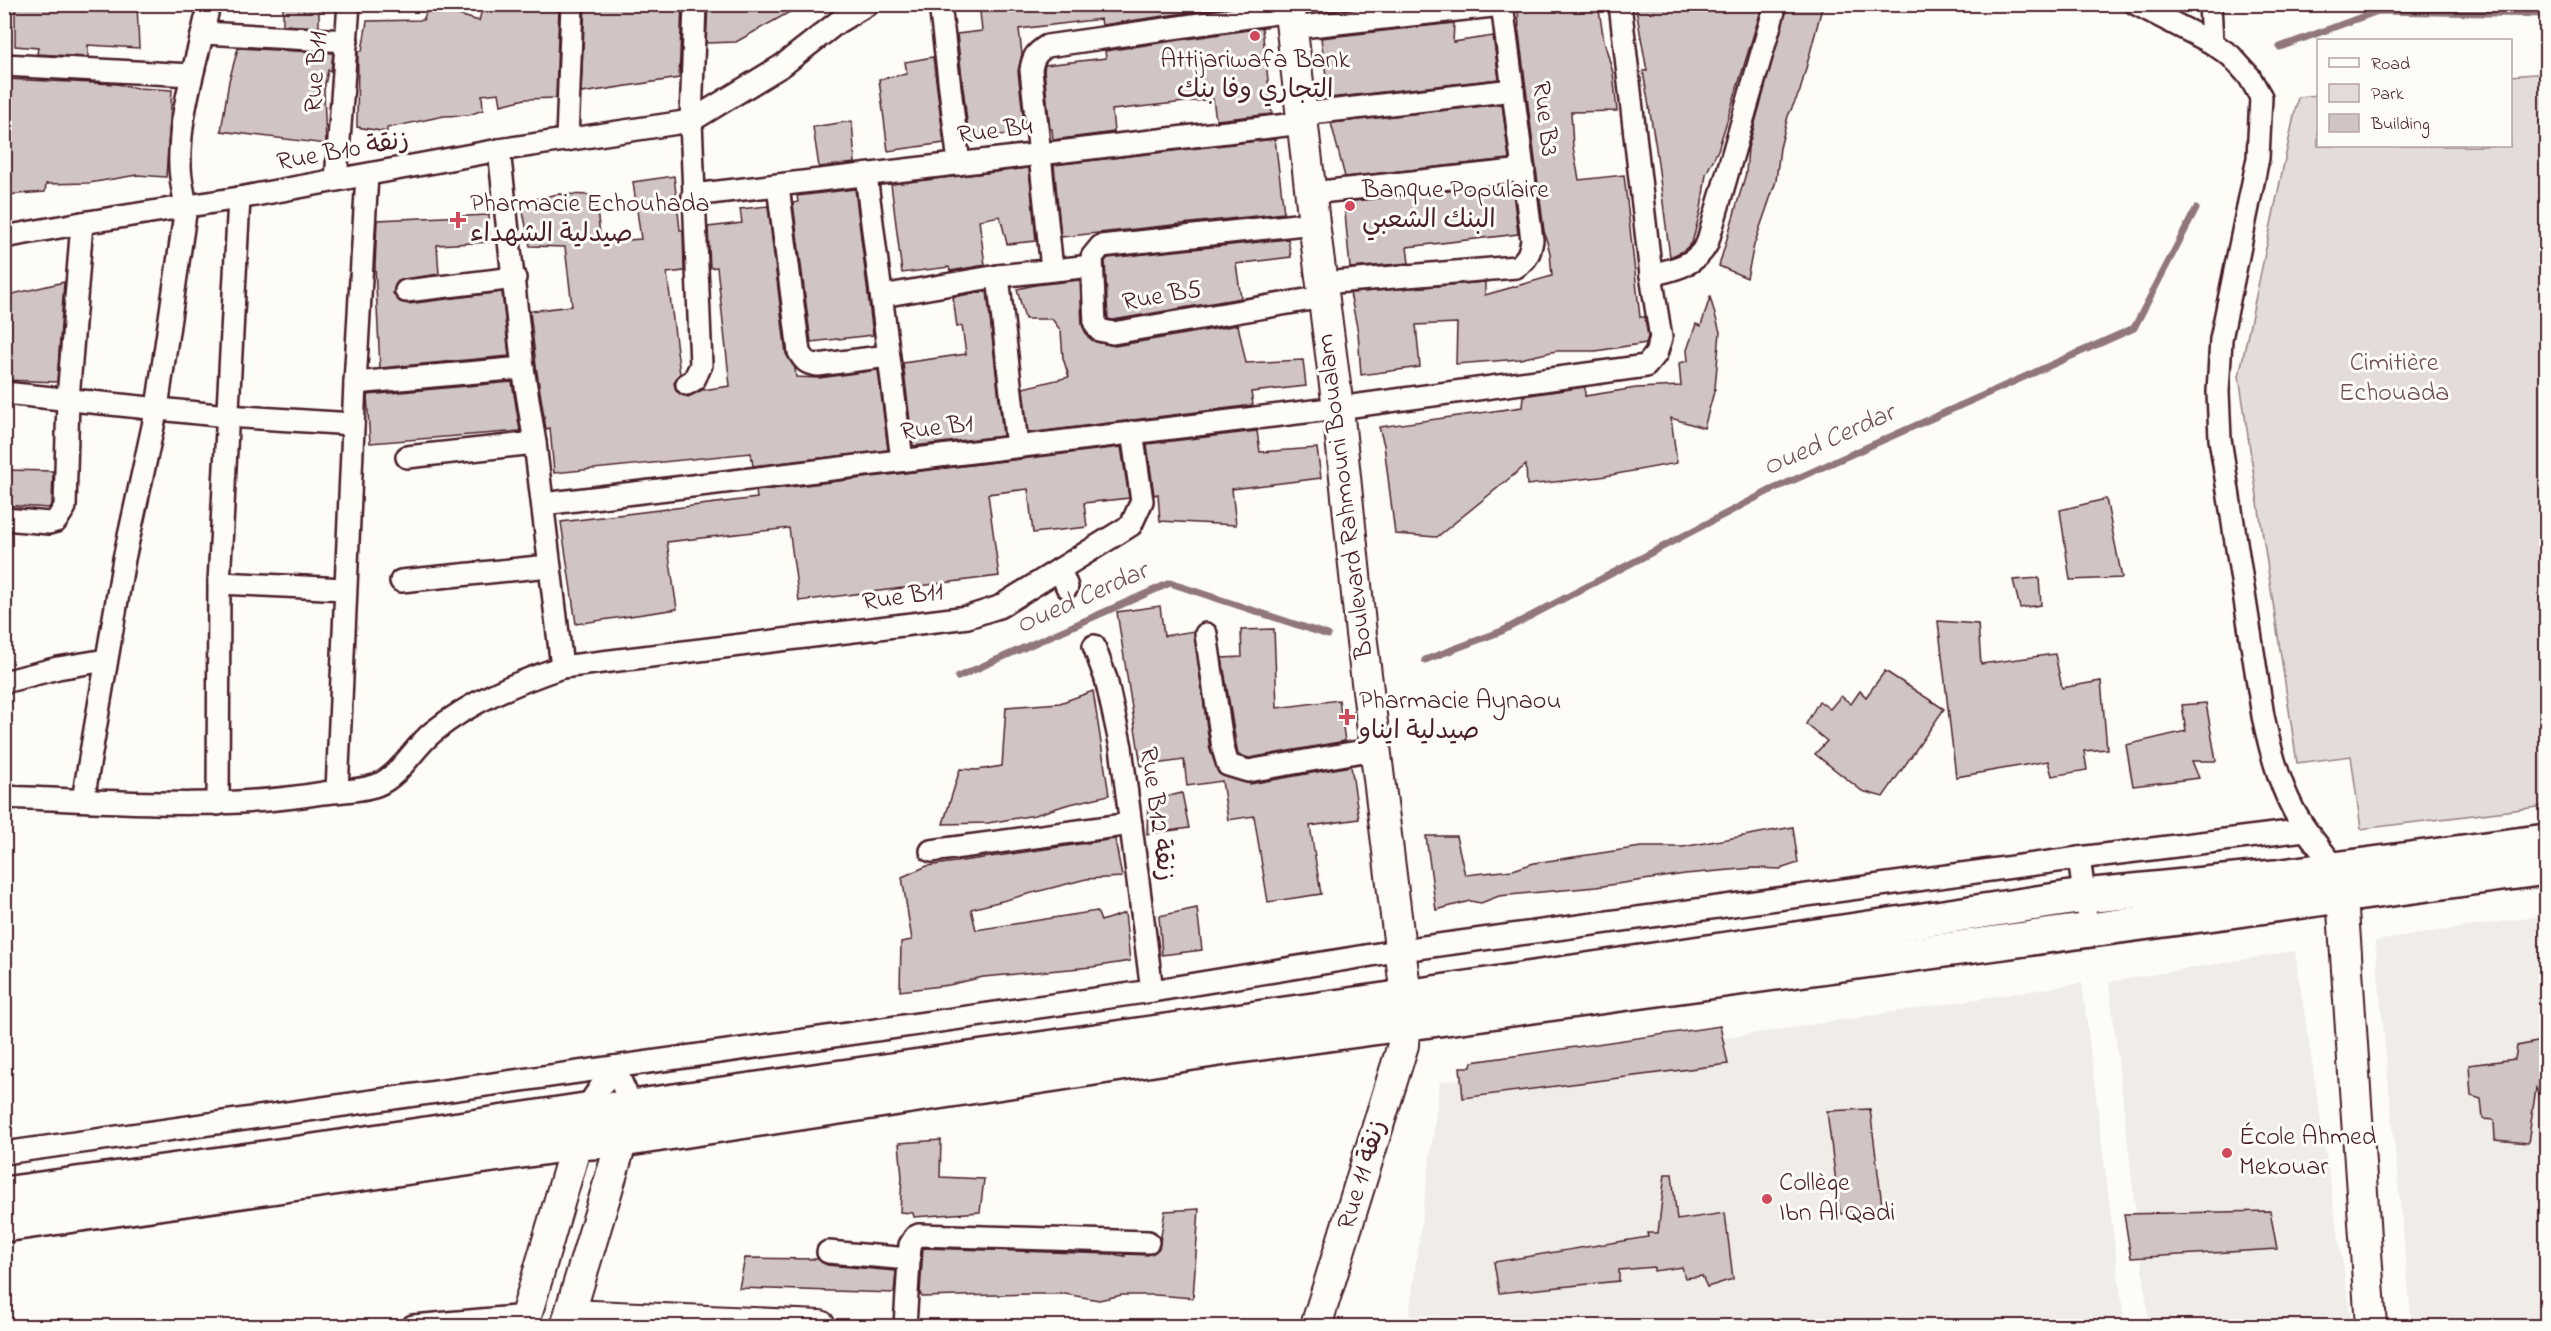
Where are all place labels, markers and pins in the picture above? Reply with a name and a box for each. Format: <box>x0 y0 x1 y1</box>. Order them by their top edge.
marker: Attijariwafa Bank التجاري وفا بنك <box>1248 29 1262 43</box>
place label: Attijariwafa Bank التجاري وفا بنك <box>1160 42 1350 110</box>
place label: Banque Populaire البنك الشعبي <box>1361 172 1549 241</box>
place label: Pharmacie Echouhada صيدلية الشهداء <box>470 186 710 254</box>
marker: Banque Populaire البنك الشعبي <box>1343 199 1357 213</box>
marker: Pharmacie Echouhada صيدلية الشهداء <box>451 213 465 227</box>
place label: Pharmacie Aynaou صيدلية ايناو <box>1358 683 1561 751</box>
marker: Pharmacie Aynaou صيدلية ايناو <box>1340 710 1354 724</box>
place label: École Ahmed Mekouar <box>2239 1119 2377 1187</box>
marker: École Ahmed Mekouar <box>2220 1146 2234 1160</box>
place label: Collège Ibn Al Qadi <box>1779 1165 1895 1233</box>
marker: Collège Ibn Al Qadi <box>1760 1192 1774 1206</box>

